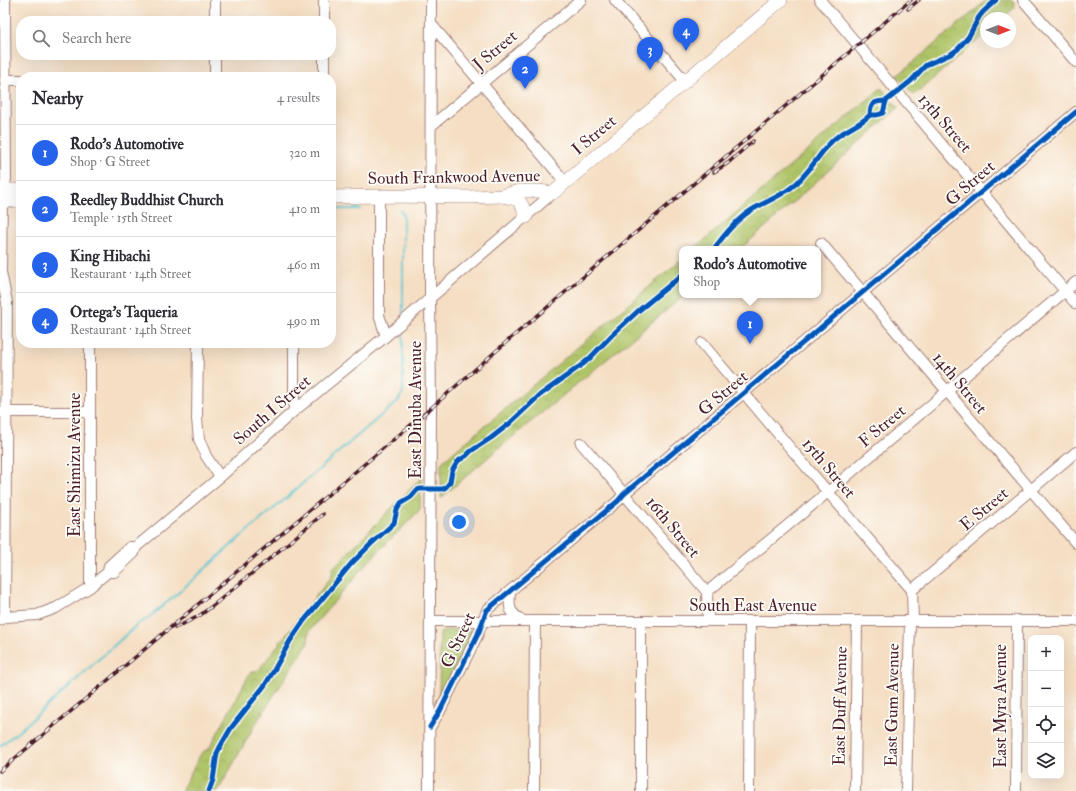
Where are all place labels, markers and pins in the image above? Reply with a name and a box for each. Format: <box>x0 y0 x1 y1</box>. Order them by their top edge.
pin: 4 <box>673 18 699 51</box>
pin: 3 <box>637 37 663 70</box>
pin: 2 <box>512 56 538 89</box>
pin: 1 <box>737 311 763 344</box>

